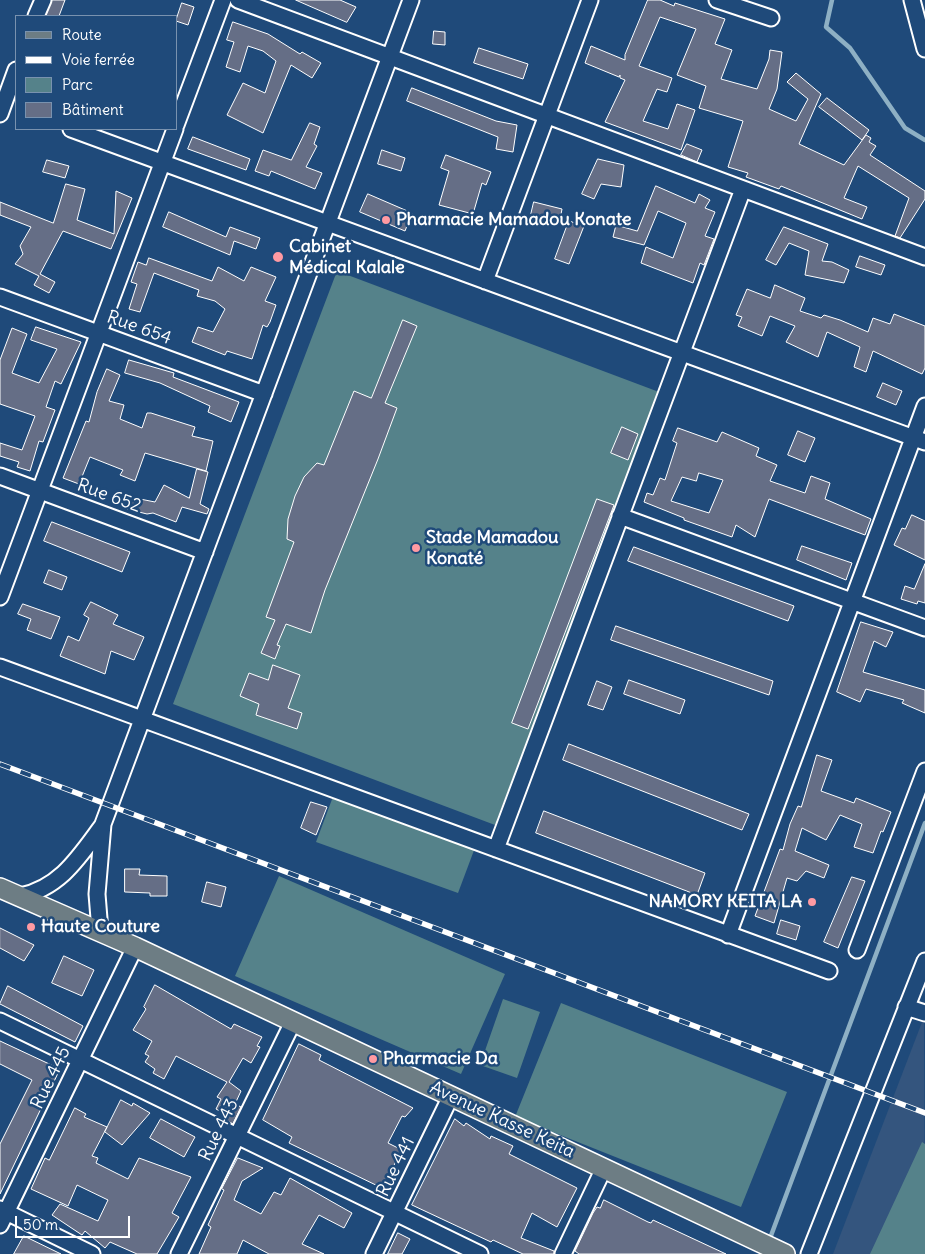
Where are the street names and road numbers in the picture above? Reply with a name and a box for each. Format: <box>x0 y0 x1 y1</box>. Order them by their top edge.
street label: Rue 654 <box>104 306 174 350</box>
street label: Rue 652 <box>74 475 144 517</box>
street label: Rue 445 <box>27 1043 75 1113</box>
street label: Avenue Kasse Keita <box>426 1077 578 1163</box>
street label: Rue 443 <box>195 1095 243 1165</box>
street label: Rue 441 <box>372 1134 420 1200</box>

